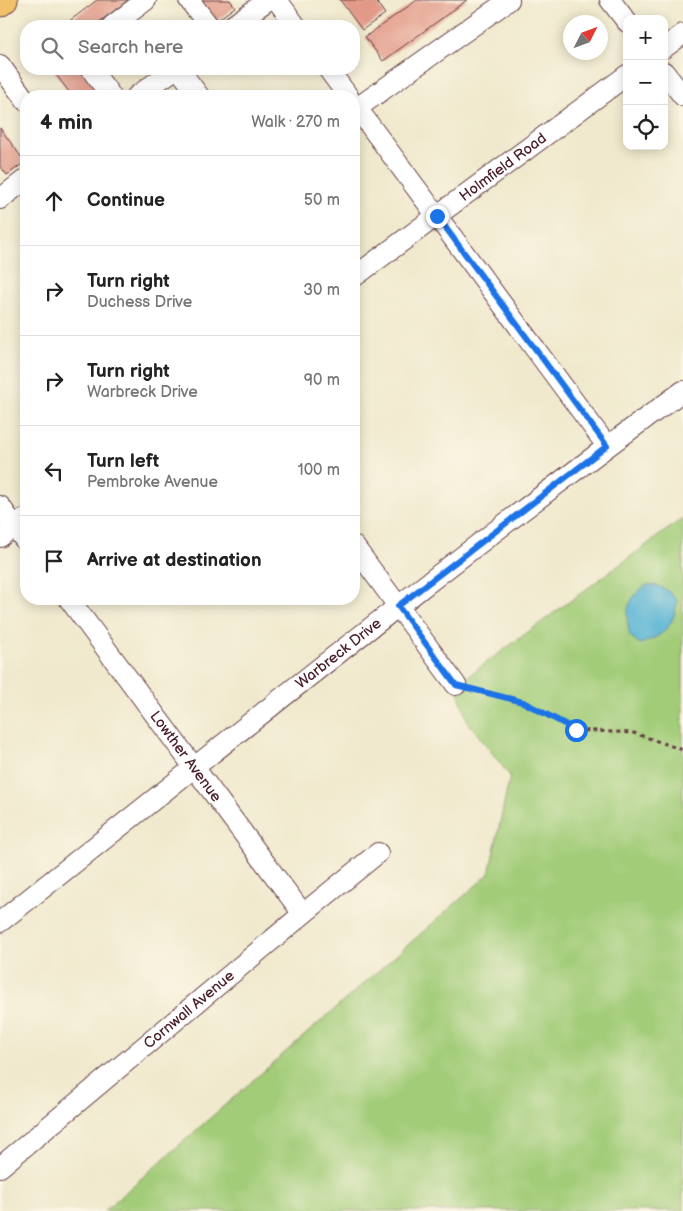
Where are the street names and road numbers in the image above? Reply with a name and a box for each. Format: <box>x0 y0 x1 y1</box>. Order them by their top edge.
street label: Holmfield Road <box>455 128 550 205</box>
street label: Warbreck Drive <box>292 614 385 693</box>
street label: Lowther Avenue <box>146 707 226 806</box>
street label: Cornwall Avenue <box>140 966 238 1053</box>

